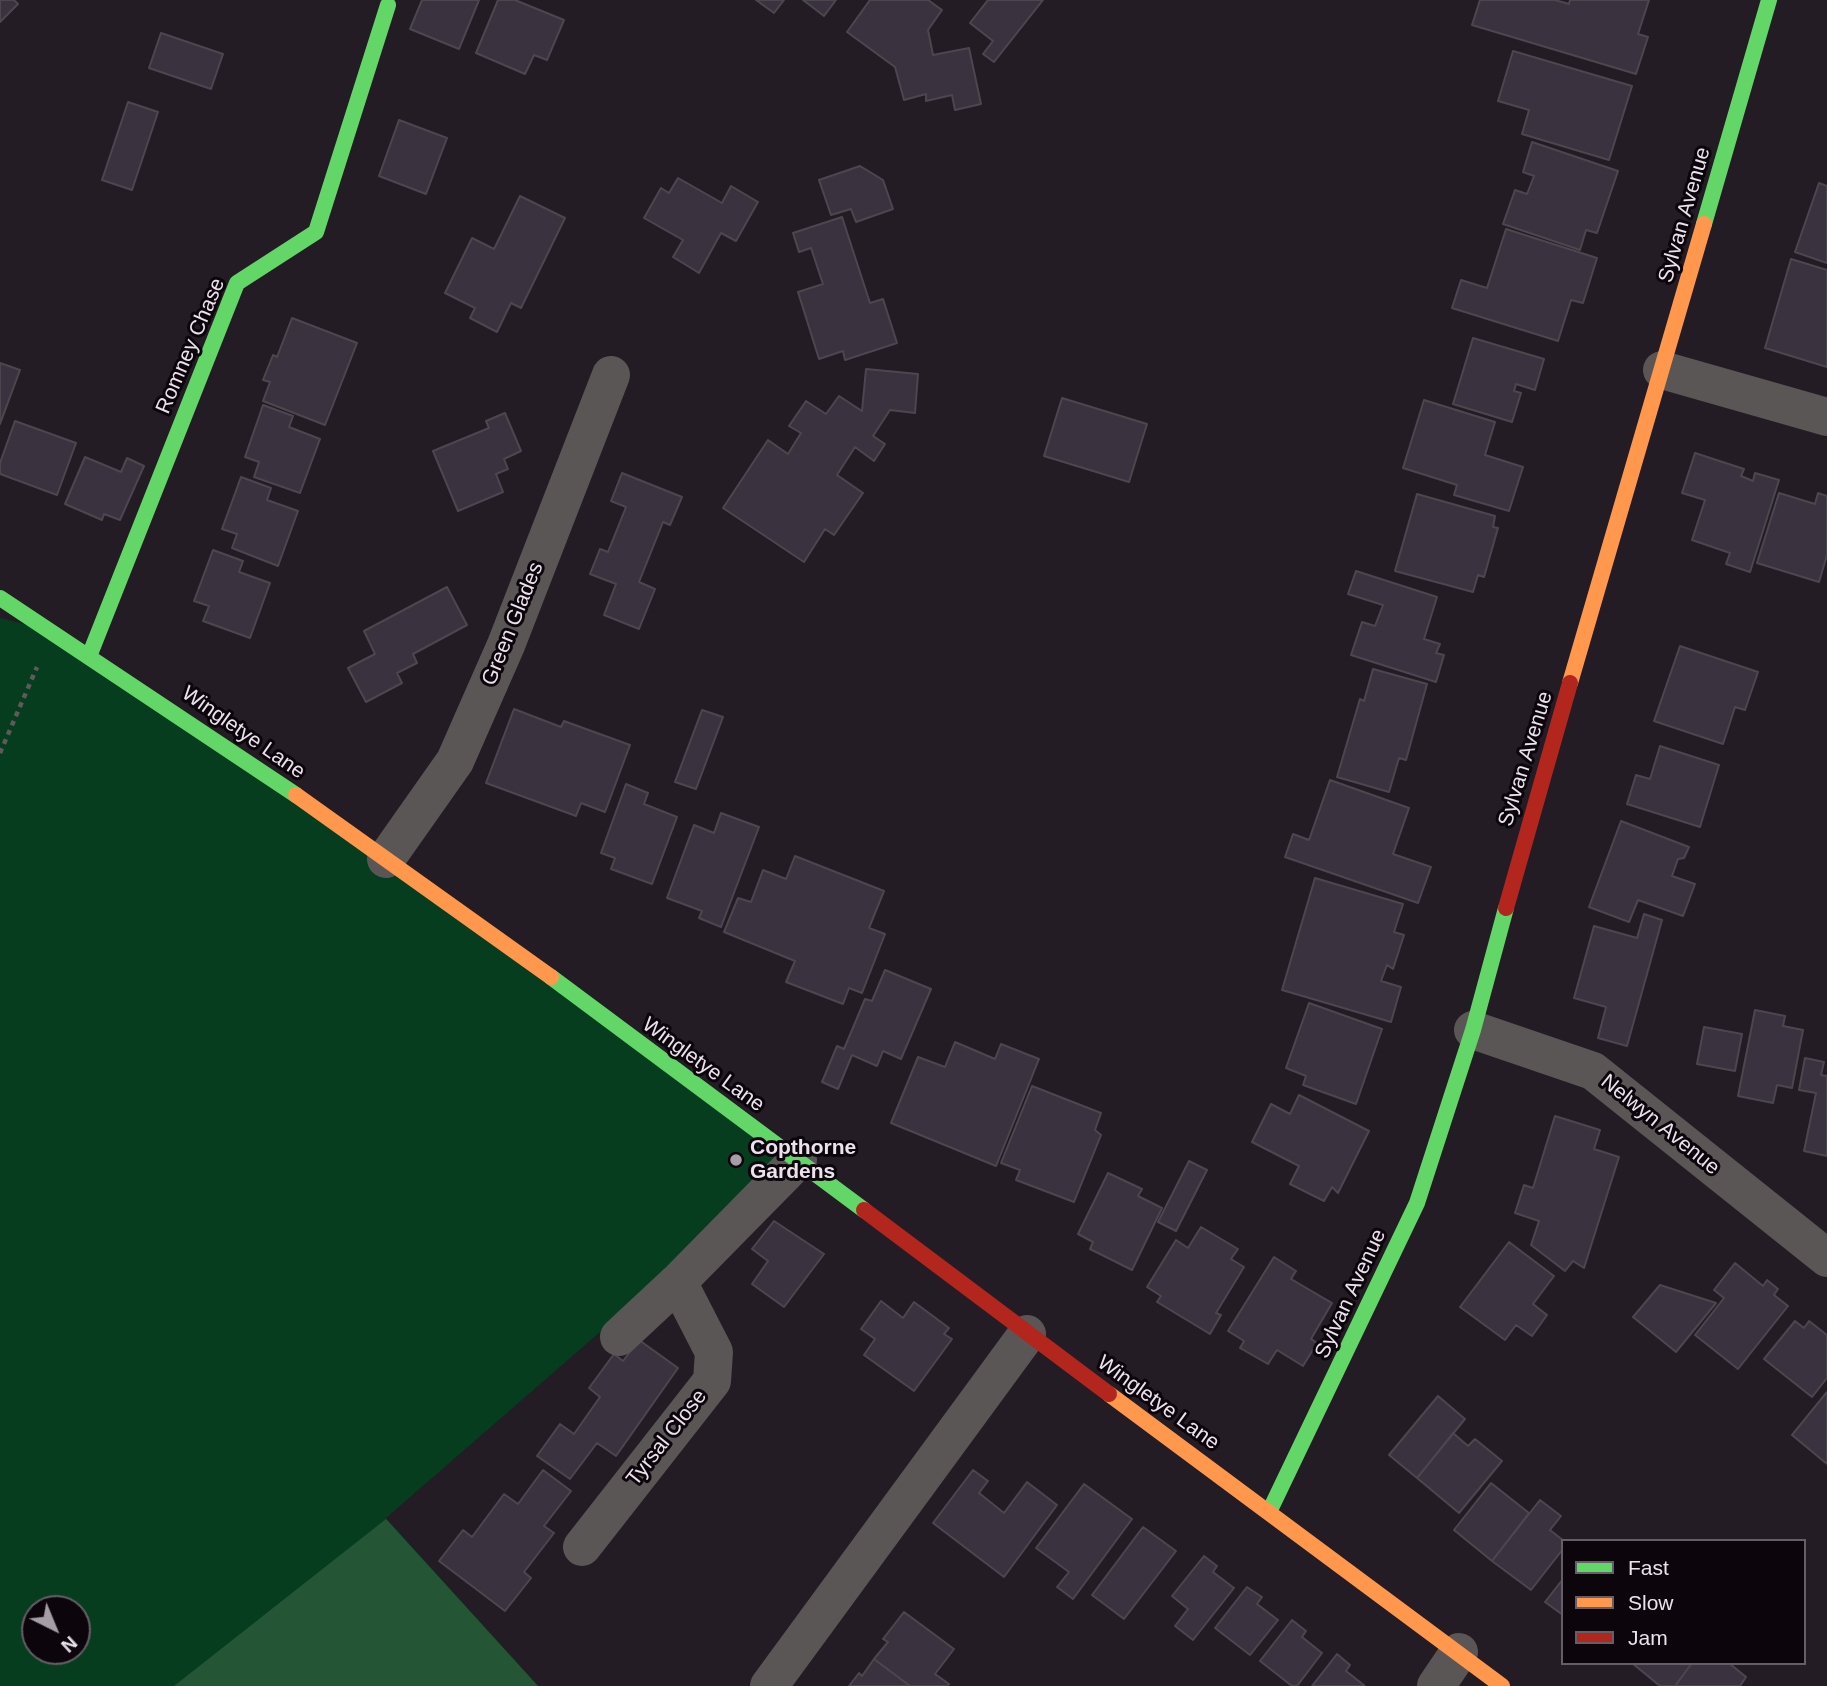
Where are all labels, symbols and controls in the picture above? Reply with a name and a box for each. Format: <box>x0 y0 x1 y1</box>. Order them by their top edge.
street label: Sylvan Avenue <box>1654 144 1716 286</box>
street label: Romney Chase <box>151 274 231 418</box>
street label: Green Glades <box>477 559 549 689</box>
street label: Wingletye Lane <box>176 681 310 785</box>
street label: Sylvan Avenue <box>1494 689 1558 829</box>
street label: Wingletye Lane <box>637 1012 769 1118</box>
street label: Nelwyn Avenue <box>1596 1069 1724 1181</box>
place label: Copthorne Gardens <box>750 1135 856 1185</box>
marker: Copthorne Gardens <box>728 1152 744 1168</box>
street label: Sylvan Avenue <box>1310 1225 1392 1363</box>
street label: Wingletye Lane <box>1092 1350 1224 1456</box>
street label: Tyrsal Close <box>622 1385 712 1491</box>
legend <box>1561 1539 1806 1665</box>
text: Fast <box>1628 1556 1669 1579</box>
text: Slow <box>1628 1591 1674 1614</box>
north arrow <box>21 1595 91 1665</box>
text: Jam <box>1628 1626 1668 1649</box>
text: N <box>57 1632 81 1657</box>

